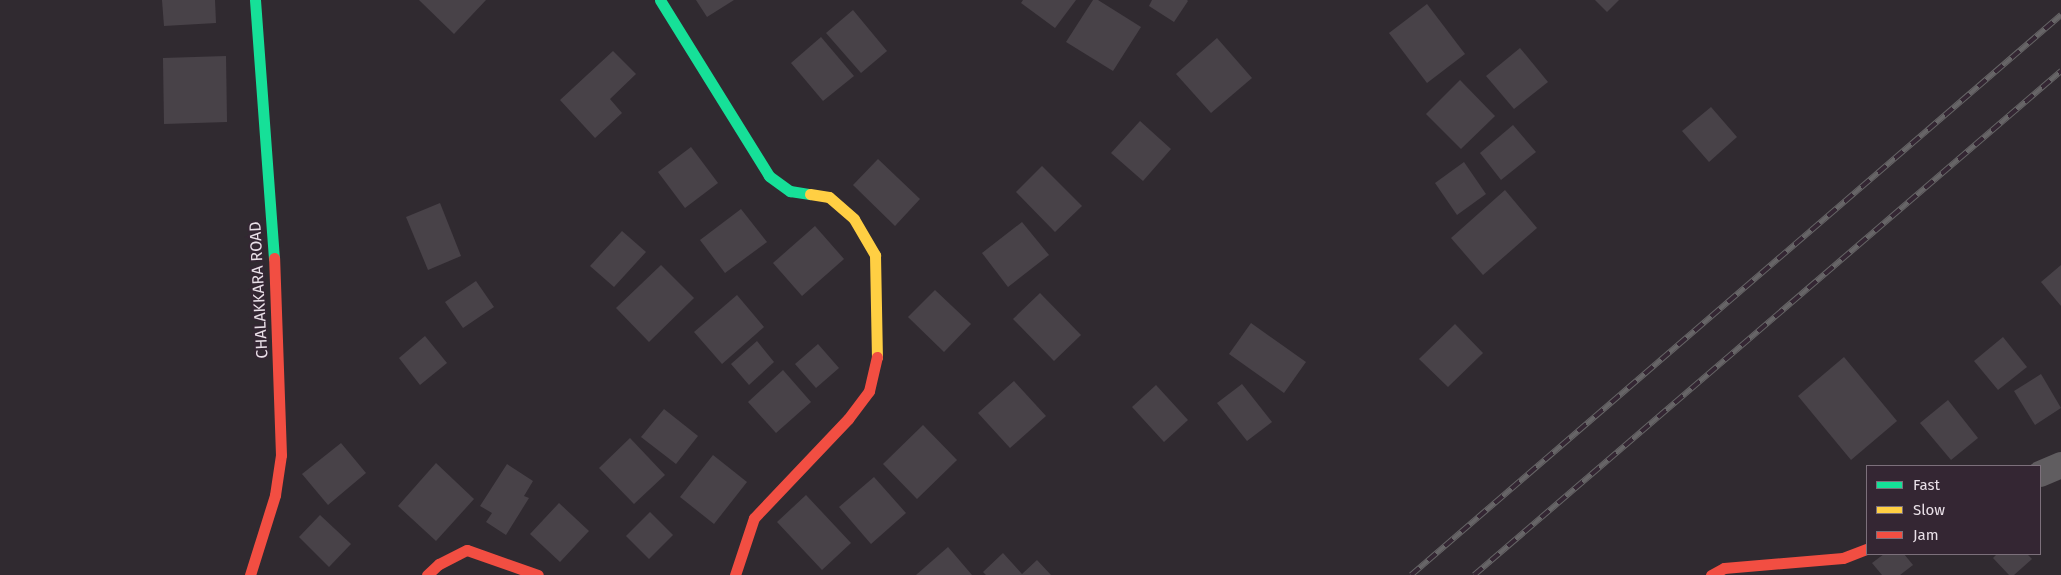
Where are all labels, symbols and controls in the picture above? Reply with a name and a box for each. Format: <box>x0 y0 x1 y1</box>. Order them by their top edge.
street label: CHALAKKARA ROAD <box>246 221 272 359</box>
legend <box>1866 465 2041 555</box>
text: Fast <box>1913 476 1940 494</box>
text: Slow <box>1913 501 1945 519</box>
text: Jam <box>1913 526 1939 544</box>

